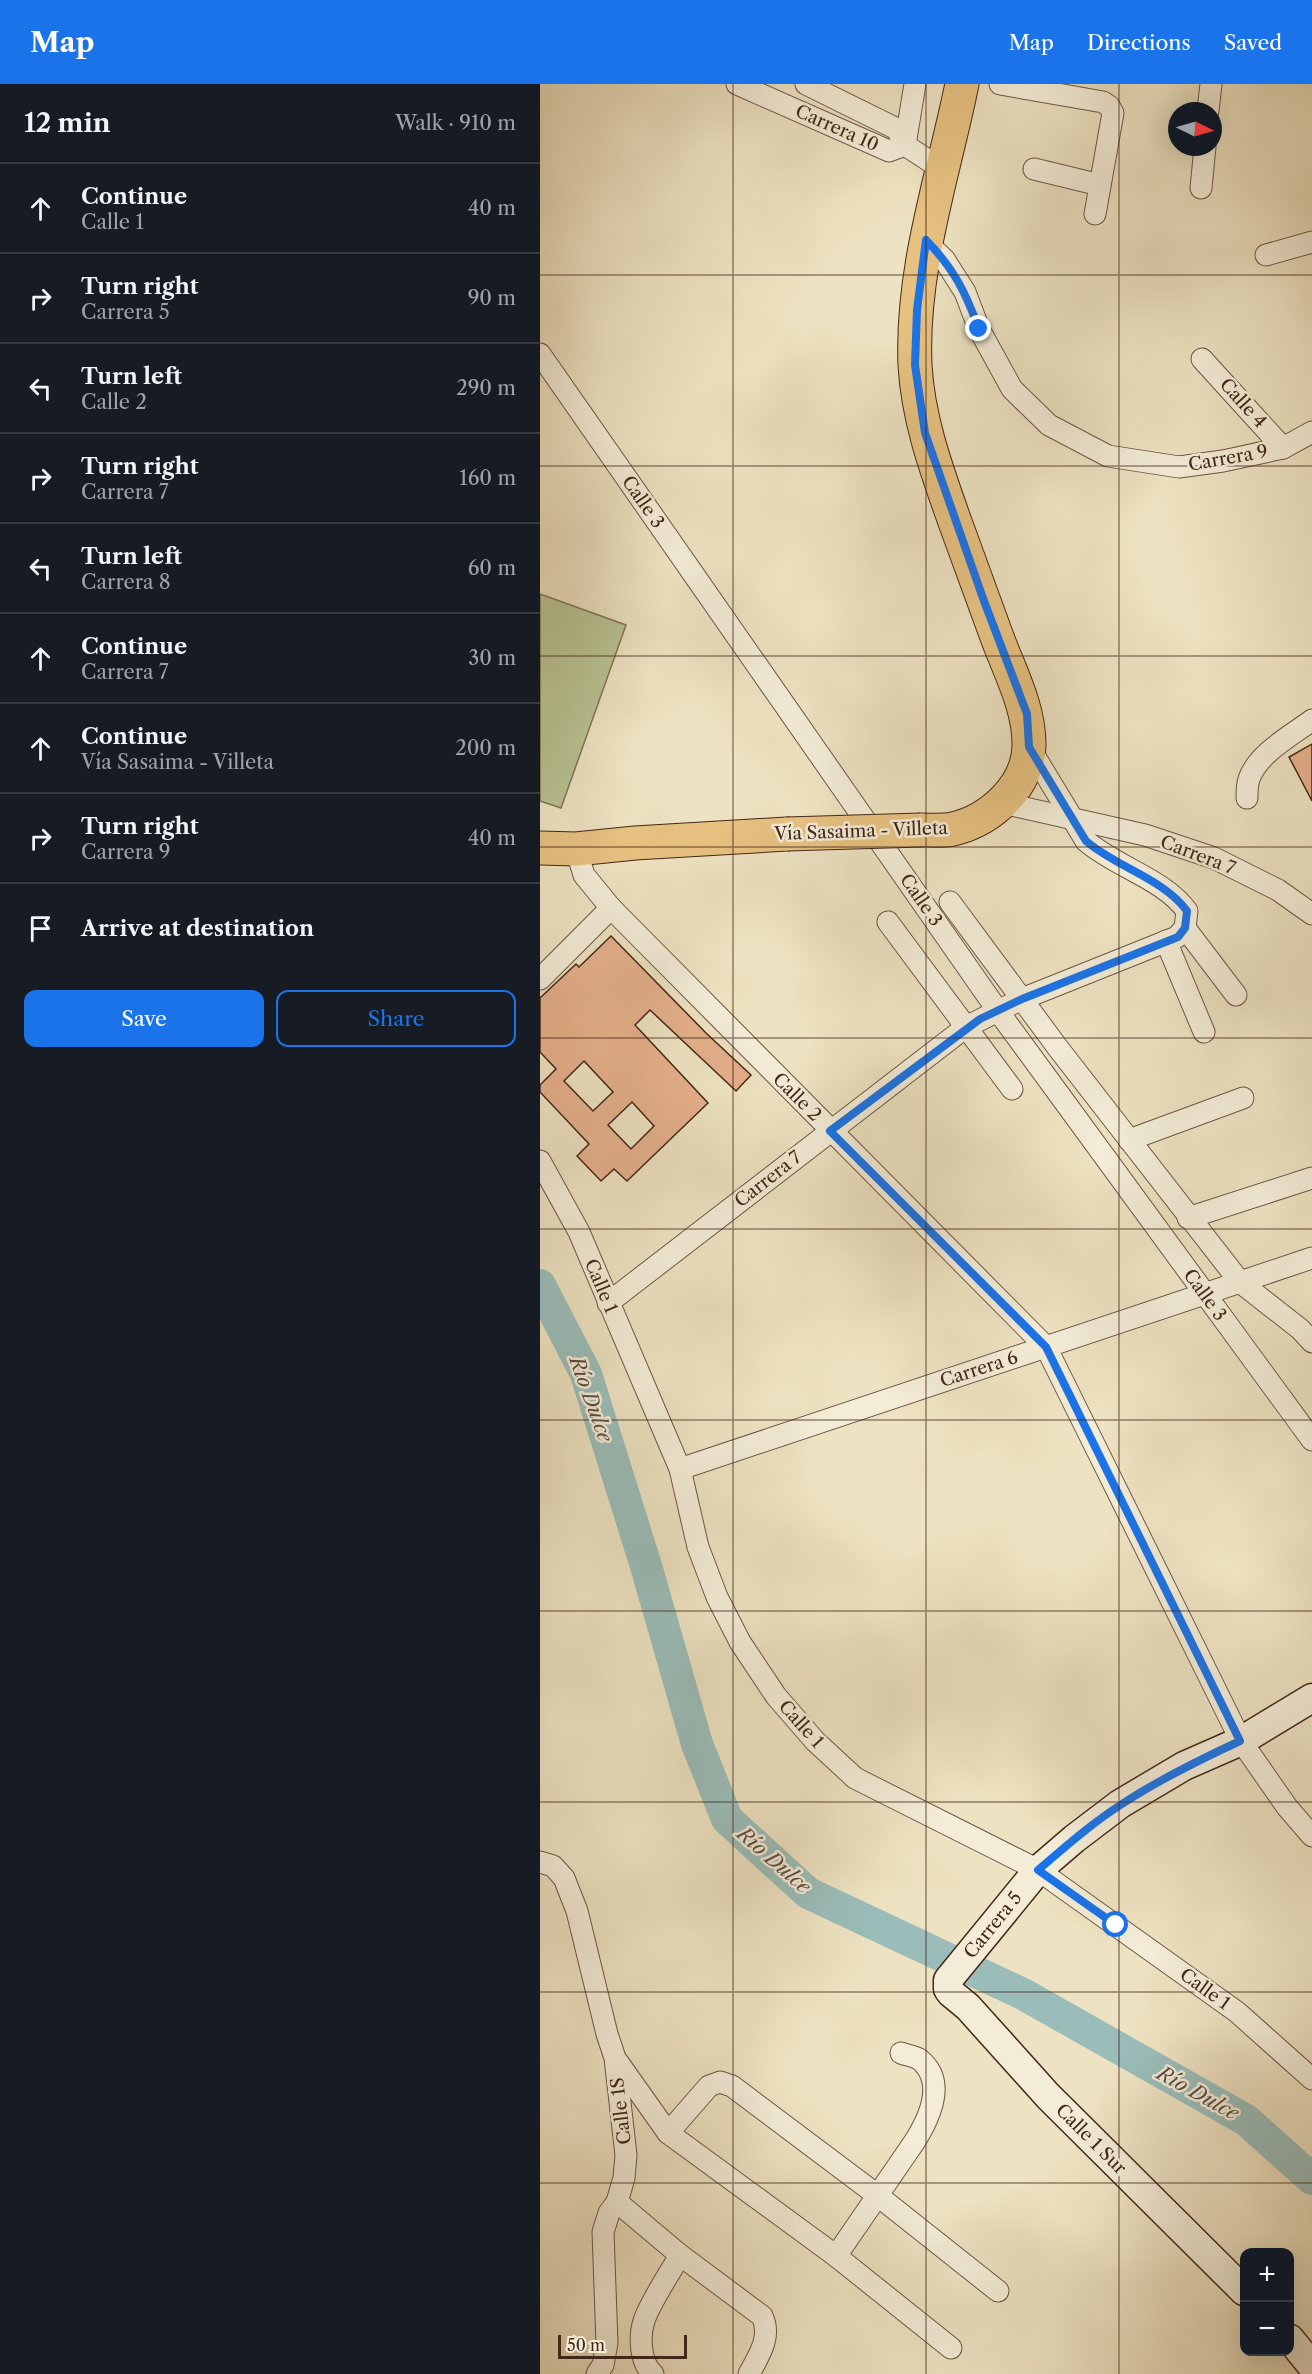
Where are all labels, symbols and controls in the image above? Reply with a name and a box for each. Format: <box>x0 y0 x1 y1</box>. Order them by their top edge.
text: Map <box>30 25 94 59</box>
text: Map <box>1009 30 1054 55</box>
text: Directions <box>1087 30 1191 55</box>
text: Saved <box>1224 30 1282 55</box>
street label: Carrera 10 <box>792 100 882 156</box>
north arrow <box>1168 102 1222 156</box>
text: 12 min <box>24 107 111 139</box>
text: Walk · 910 m <box>395 111 516 135</box>
text: Continue <box>81 183 187 210</box>
icon: ahead <box>24 192 57 225</box>
text: 40 m <box>468 196 516 220</box>
text: Calle 1 <box>81 210 144 234</box>
text: Turn right <box>81 273 199 300</box>
icon: right <box>24 282 57 315</box>
text: 90 m <box>468 286 516 310</box>
text: Carrera 5 <box>81 300 170 324</box>
route end <box>965 315 991 341</box>
text: Turn left <box>81 363 182 390</box>
icon: left <box>24 372 57 405</box>
street label: Calle 4 <box>1215 374 1271 432</box>
text: 290 m <box>456 376 516 400</box>
text: Calle 2 <box>81 390 147 414</box>
street label: Carrera 9 <box>1186 440 1270 476</box>
text: Turn right <box>81 453 199 480</box>
icon: right <box>24 462 57 495</box>
text: 160 m <box>459 466 516 490</box>
street label: Calle 3 <box>617 472 669 532</box>
text: Carrera 7 <box>81 480 169 504</box>
text: Turn left <box>81 543 182 570</box>
icon: left <box>24 552 57 585</box>
text: 60 m <box>468 556 516 580</box>
text: Carrera 8 <box>81 570 171 594</box>
text: Continue <box>81 633 187 660</box>
icon: ahead <box>24 642 57 675</box>
text: 30 m <box>468 646 516 670</box>
text: Carrera 7 <box>81 660 169 684</box>
text: Continue <box>81 723 187 750</box>
icon: ahead <box>24 732 57 765</box>
text: 200 m <box>455 736 516 760</box>
text: Vía Sasaima - Villeta <box>81 750 274 774</box>
text: Turn right <box>81 813 199 840</box>
street label: Vía Sasaima - Villeta <box>773 817 949 845</box>
icon: right <box>24 822 57 855</box>
text: 40 m <box>468 826 516 850</box>
street label: Carrera 7 <box>1157 831 1239 879</box>
text: Carrera 9 <box>81 840 170 864</box>
street label: Calle 3 <box>895 870 947 930</box>
icon: arrive <box>24 912 57 945</box>
text: Arrive at destination <box>81 915 314 942</box>
button: Save <box>24 990 264 1047</box>
button: Share <box>276 990 516 1047</box>
street label: Calle 2 <box>768 1068 826 1126</box>
street label: Carrera 7 <box>730 1146 806 1212</box>
street label: Calle 1 <box>580 1256 622 1317</box>
street label: Calle 3 <box>1179 1265 1231 1325</box>
street label: Carrera 6 <box>937 1346 1021 1392</box>
water label: Río Dulce <box>564 1351 618 1446</box>
street label: Calle 1 <box>774 1696 828 1753</box>
water label: Río Dulce <box>731 1820 817 1899</box>
street label: Carrera 5 <box>959 1887 1027 1963</box>
route start <box>1102 1911 1128 1937</box>
street label: Calle 1 <box>1176 1963 1235 2015</box>
water label: Río Dulce <box>1151 2060 1244 2126</box>
street label: Calle 1S <box>606 2076 636 2146</box>
street label: Calle 1 Sur <box>1051 2099 1131 2179</box>
map controls <box>1240 2248 1294 2356</box>
button: + <box>1240 2248 1294 2302</box>
button: − <box>1240 2302 1294 2356</box>
scale bar <box>558 2332 687 2360</box>
text: 50 m <box>567 2335 605 2355</box>

